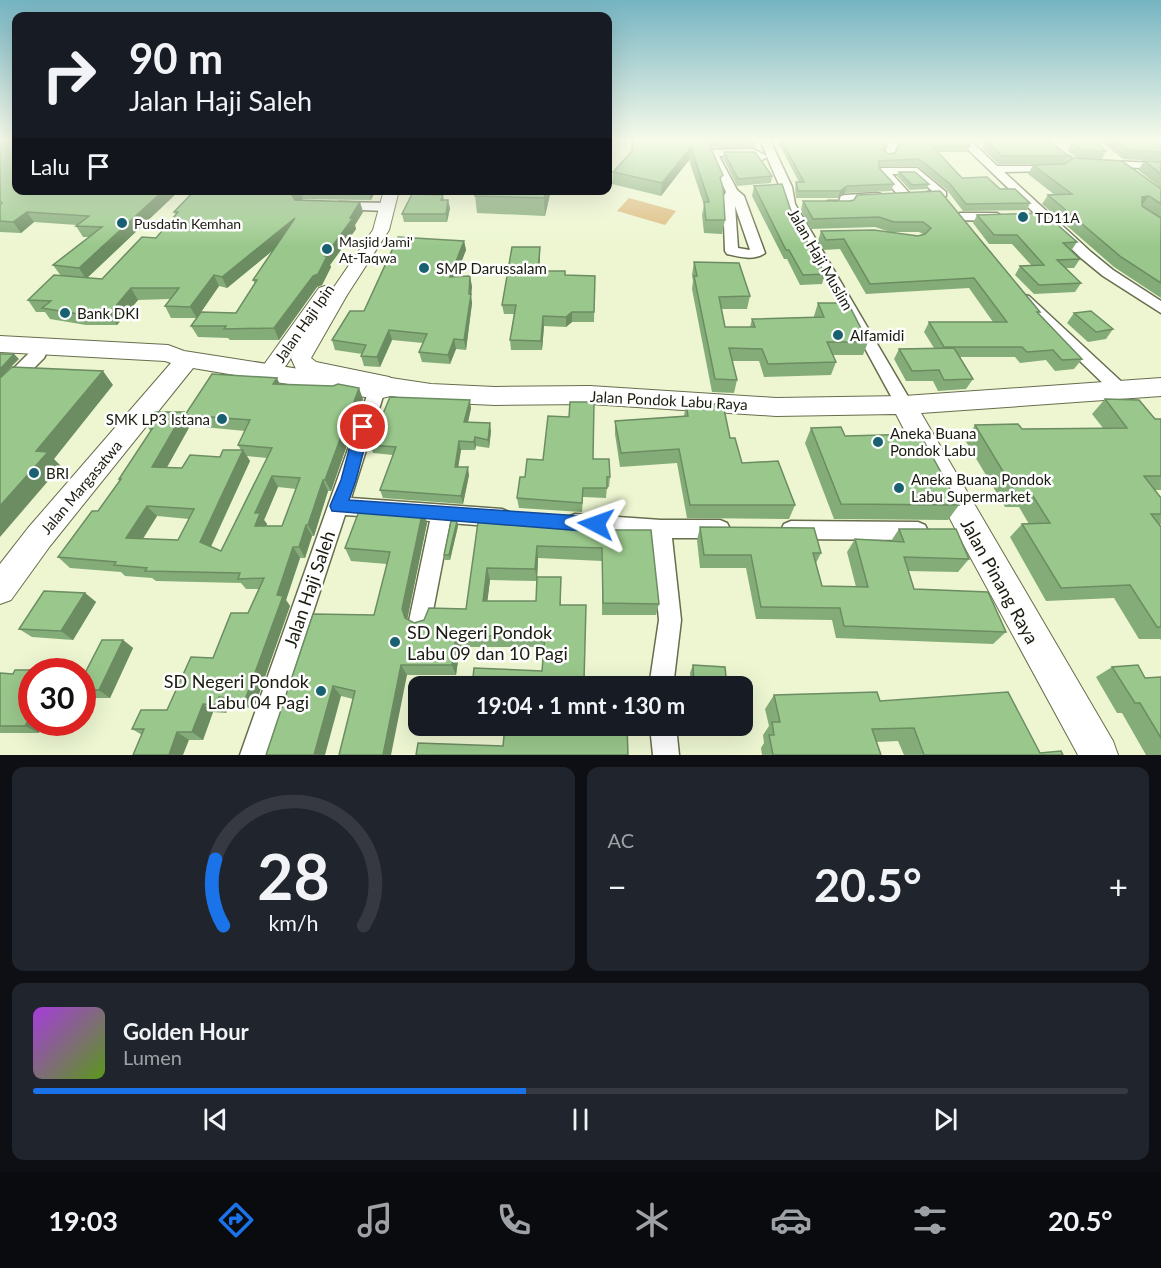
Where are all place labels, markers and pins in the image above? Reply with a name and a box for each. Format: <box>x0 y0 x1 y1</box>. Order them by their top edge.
place label: TD11A <box>1035 209 1080 226</box>
marker: TD11A <box>1016 210 1030 224</box>
place label: Pusdatin Kemhan <box>134 215 241 232</box>
marker: Pusdatin Kemhan <box>115 216 129 230</box>
place label: Masjid Jami' At-Taqwa <box>339 233 413 266</box>
marker: Masjid Jami' At-Taqwa <box>320 242 334 256</box>
place label: SMP Darussalam <box>436 259 547 277</box>
marker: SMP Darussalam <box>417 261 431 275</box>
place label: Bank DKI <box>77 304 139 322</box>
marker: Bank DKI <box>58 306 72 320</box>
place label: Alfamidi <box>850 326 904 344</box>
marker: Alfamidi <box>831 328 845 342</box>
pin <box>337 401 388 452</box>
place label: SMK LP3 Istana <box>106 410 210 428</box>
marker: SMK LP3 Istana <box>215 412 229 426</box>
place label: Aneka Buana Pondok Labu <box>890 424 977 459</box>
marker: Aneka Buana Pondok Labu <box>871 435 885 449</box>
place label: BRI <box>46 464 69 482</box>
marker: BRI <box>27 466 41 480</box>
place label: Aneka Buana Pondok Labu Supermarket <box>911 470 1052 505</box>
marker: Aneka Buana Pondok Labu Supermarket <box>892 481 906 495</box>
place label: SD Negeri Pondok Labu 09 dan 10 Pagi <box>407 621 568 664</box>
marker: SD Negeri Pondok Labu 09 dan 10 Pagi <box>388 635 402 649</box>
place label: SD Negeri Pondok Labu 04 Pagi <box>164 670 310 713</box>
marker: SD Negeri Pondok Labu 04 Pagi <box>314 684 328 698</box>

